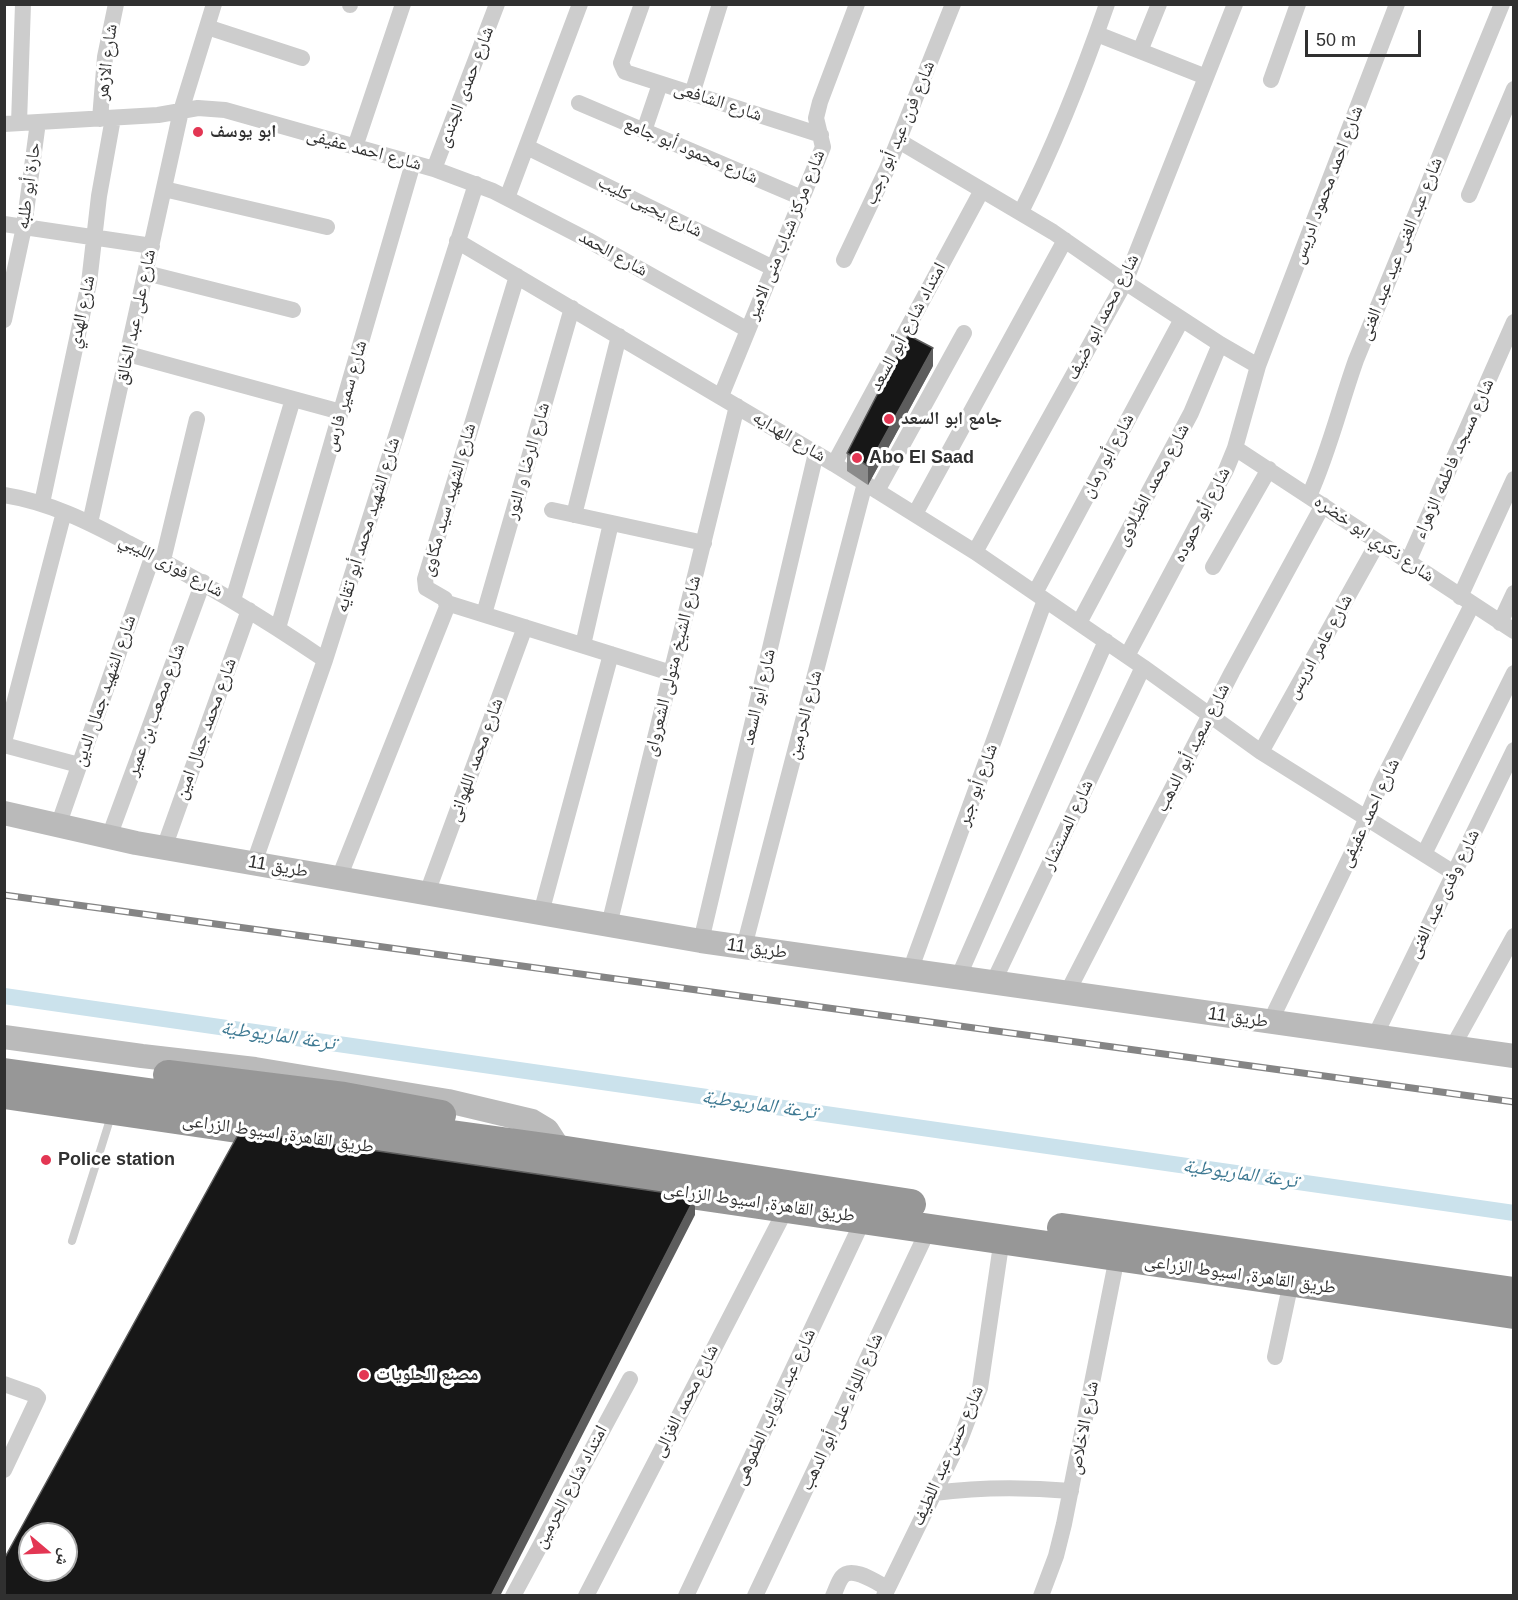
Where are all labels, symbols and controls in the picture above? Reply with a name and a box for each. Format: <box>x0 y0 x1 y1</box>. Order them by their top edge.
scale bar <box>1308 18 1424 56</box>
street label: شارع الازهر <box>92 23 122 101</box>
street label: شارع حمدى الجندى <box>433 23 499 151</box>
text: 50 m <box>1316 30 1356 50</box>
street label: شارع فرن عيد أبو رجب <box>860 58 940 208</box>
street label: شارع الشافعى <box>671 78 765 126</box>
street label: شارع احمد محمود ادريس <box>1288 103 1368 267</box>
street label: شارع محمود أبو جامع <box>621 113 761 189</box>
place label: ابو يوسف <box>210 121 276 143</box>
street label: شارع احمد عفيفى <box>304 124 424 176</box>
marker: ابو يوسف <box>191 125 205 139</box>
street label: حارة أبو طلبه <box>12 141 46 231</box>
street label: شارع مركز شباب منى الامير <box>742 147 830 323</box>
street label: شارع عبد الغنى عيد عبد الغنى <box>1354 154 1448 344</box>
street label: شارع يحيى كليب <box>594 171 706 243</box>
street label: شارع الحمد <box>575 226 651 282</box>
street label: شارع على عبد الخالق <box>111 247 161 387</box>
street label: شارع محمد ابو ضيف <box>1062 250 1144 384</box>
street label: امتداد شارع أبو السعد <box>865 259 951 395</box>
street label: شارع الهدي <box>64 274 100 350</box>
street label: شارع سمير فارس <box>320 338 372 454</box>
street label: شارع مسجد فاطمه الزهراء <box>1409 375 1499 543</box>
street label: شارع الرضا و النور <box>501 400 555 522</box>
street label: شارع الهدايه <box>749 407 829 467</box>
place label: جامع ابو السعد <box>901 408 1002 430</box>
street label: شارع أبو رمان <box>1077 410 1139 502</box>
marker: جامع ابو السعد <box>882 412 896 426</box>
street label: شارع محمد الطبلاوى <box>1112 420 1194 550</box>
street label: شارع الشهيد سيد مكاوى <box>417 421 481 579</box>
street label: شارع الشهيد محمد أبو تقايه <box>331 435 405 615</box>
place label: Abo El Saad <box>869 447 974 469</box>
marker: Abo El Saad <box>850 451 864 465</box>
street label: شارع أبو حموده <box>1169 464 1235 566</box>
street label: شارع ذكري ابو خضره <box>1310 491 1438 587</box>
street label: شارع فوزى الليبي <box>115 529 227 603</box>
street label: شارع الشيخ متولى الشعرواى <box>640 573 706 759</box>
street label: شارع عامر ادريس <box>1282 591 1358 703</box>
street label: شارع الشهيد جمال الدين <box>69 613 141 769</box>
street label: شارع مصعب بن عمير <box>122 641 190 779</box>
street label: شارع أبو السعد <box>737 647 781 747</box>
street label: شارع محمد جمال امين <box>170 655 242 803</box>
street label: شارع الحرمين <box>783 668 827 762</box>
street label: شارع سعيد أبو الدهب <box>1151 680 1235 816</box>
street label: شارع محمد اللهوانى <box>444 695 508 825</box>
street label: شارع أبو جبر <box>953 741 1003 829</box>
street label: شارع احمد عفيفى <box>1335 755 1405 871</box>
street label: شارع المستشار <box>1038 777 1098 873</box>
street label: شارع وفدى عبد الغنى <box>1403 826 1485 962</box>
street label: طريق 11 <box>246 851 310 883</box>
street label: طريق 11 <box>726 934 788 964</box>
street label: طريق 11 <box>1207 1003 1269 1033</box>
water label: ترعة الماريوطية <box>219 1016 337 1056</box>
water label: ترعة الماريوطية <box>700 1085 818 1125</box>
street label: طريق القاهرة, اسيوط الزراعى <box>181 1110 375 1158</box>
place label: Police station <box>58 1149 175 1171</box>
marker: Police station <box>39 1153 53 1167</box>
water label: ترعة الماريوطية <box>1181 1154 1299 1194</box>
street label: طريق القاهرة, اسيوط الزراعى <box>662 1179 856 1227</box>
street label: طريق القاهرة, اسيوط الزراعى <box>1143 1251 1337 1299</box>
street label: شارع عبد التواب الطموهى <box>729 1325 821 1489</box>
street label: شارع اللواء على أبو الدهب <box>796 1330 888 1494</box>
street label: شارع محمد الغزالى <box>648 1341 724 1461</box>
place label: مصنع الحلويات <box>376 1364 478 1386</box>
marker: مصنع الحلويات <box>357 1368 371 1382</box>
street label: شارع الاخلاص <box>1064 1379 1104 1477</box>
street label: شارع حسن عبد اللطيف <box>907 1383 989 1529</box>
street label: امتداد شارع الحرمين <box>530 1422 612 1552</box>
north arrow <box>18 1522 78 1582</box>
text: ش <box>53 1547 74 1568</box>

